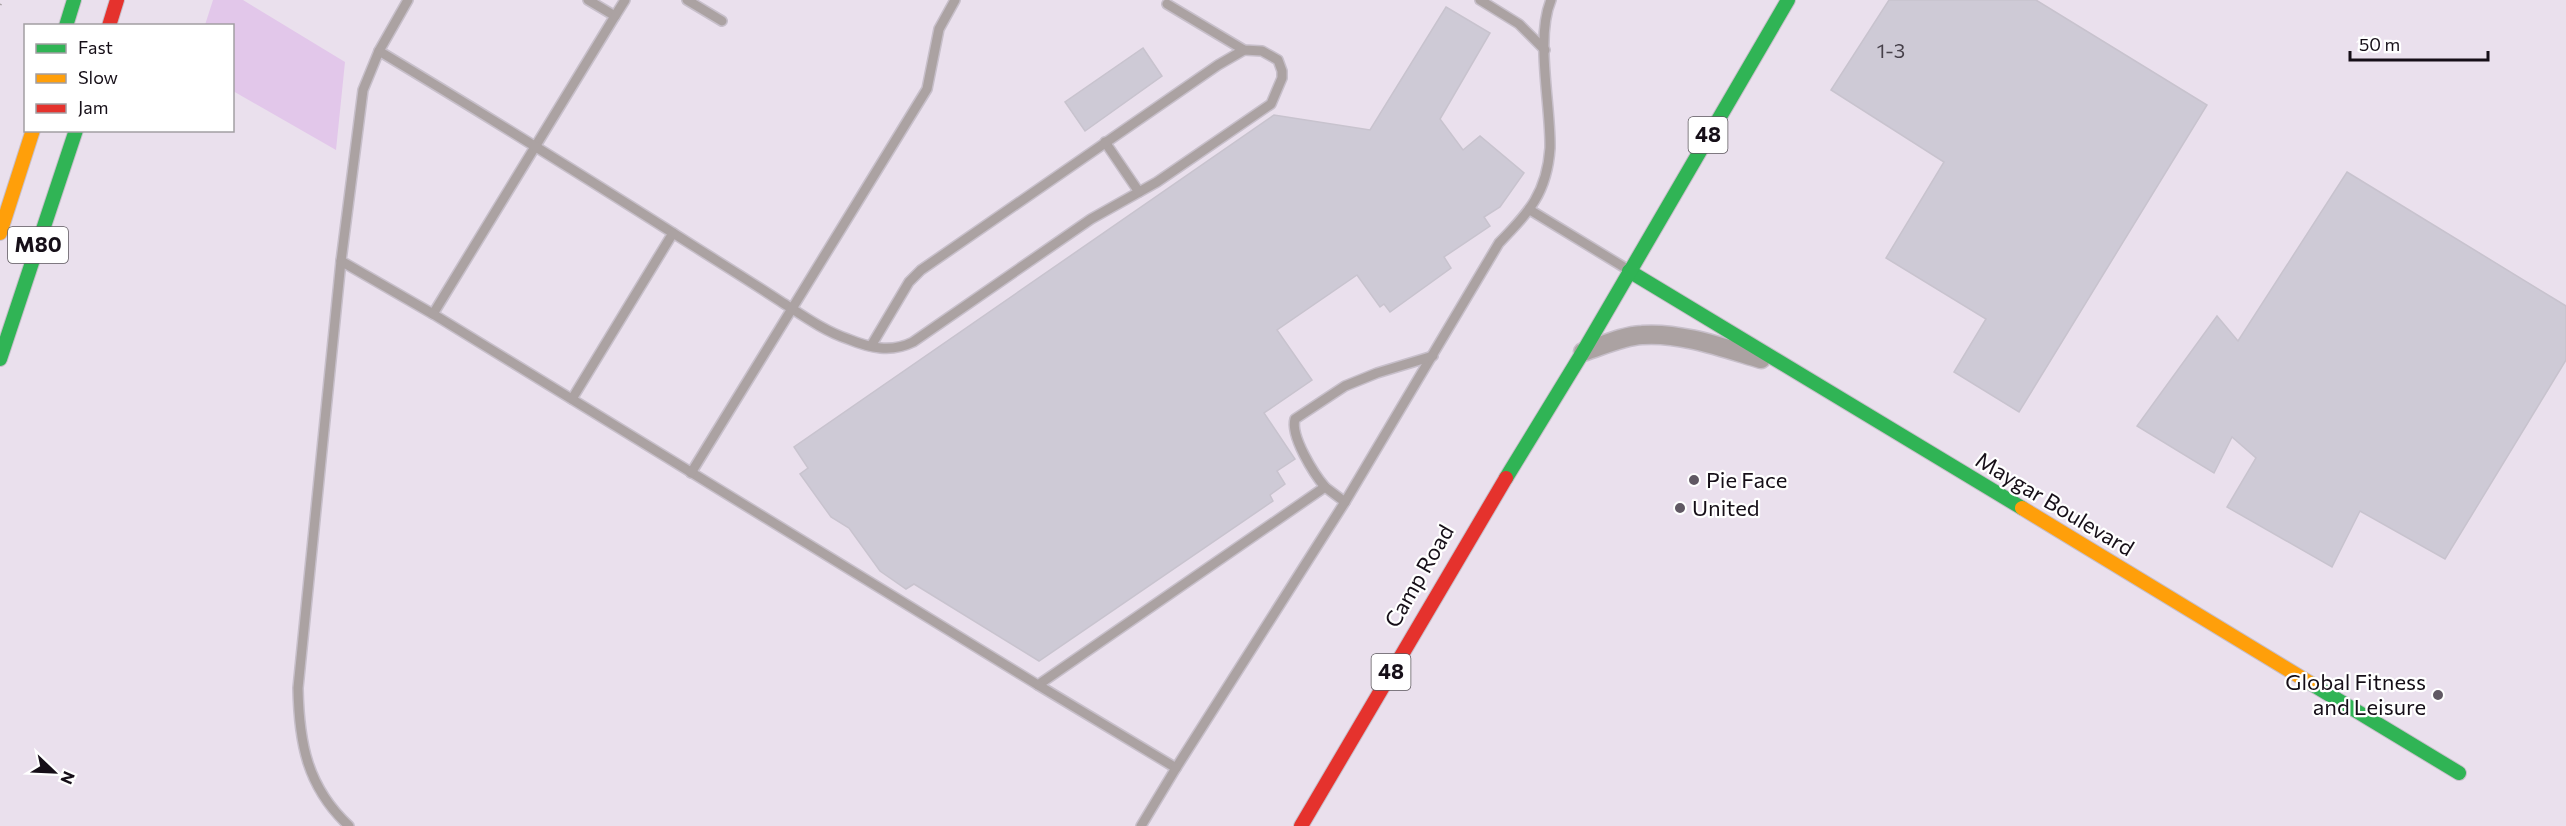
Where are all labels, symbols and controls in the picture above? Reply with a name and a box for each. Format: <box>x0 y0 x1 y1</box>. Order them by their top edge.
legend <box>24 24 234 132</box>
scale bar <box>2350 24 2488 62</box>
text: 50 m <box>2359 33 2400 55</box>
text: Fast <box>78 36 113 58</box>
house number: 1-3 <box>1877 38 1905 62</box>
text: Slow <box>78 66 118 88</box>
text: Jam <box>78 96 108 118</box>
road number: 48 <box>1688 117 1728 153</box>
road number: M80 <box>8 227 68 263</box>
street label: Maygar Boulevard <box>1971 446 2139 561</box>
place label: Pie Face <box>1706 466 1787 493</box>
marker: Pie Face <box>1687 473 1701 487</box>
place label: United <box>1692 494 1760 521</box>
marker: United <box>1673 501 1687 515</box>
street label: Camp Road <box>1378 519 1459 632</box>
road number: 48 <box>1372 654 1410 690</box>
place label: Global Fitness and Leisure <box>2285 668 2426 720</box>
marker: Global Fitness and Leisure <box>2431 688 2445 702</box>
north arrow <box>24 742 84 802</box>
text: N <box>57 769 79 787</box>

